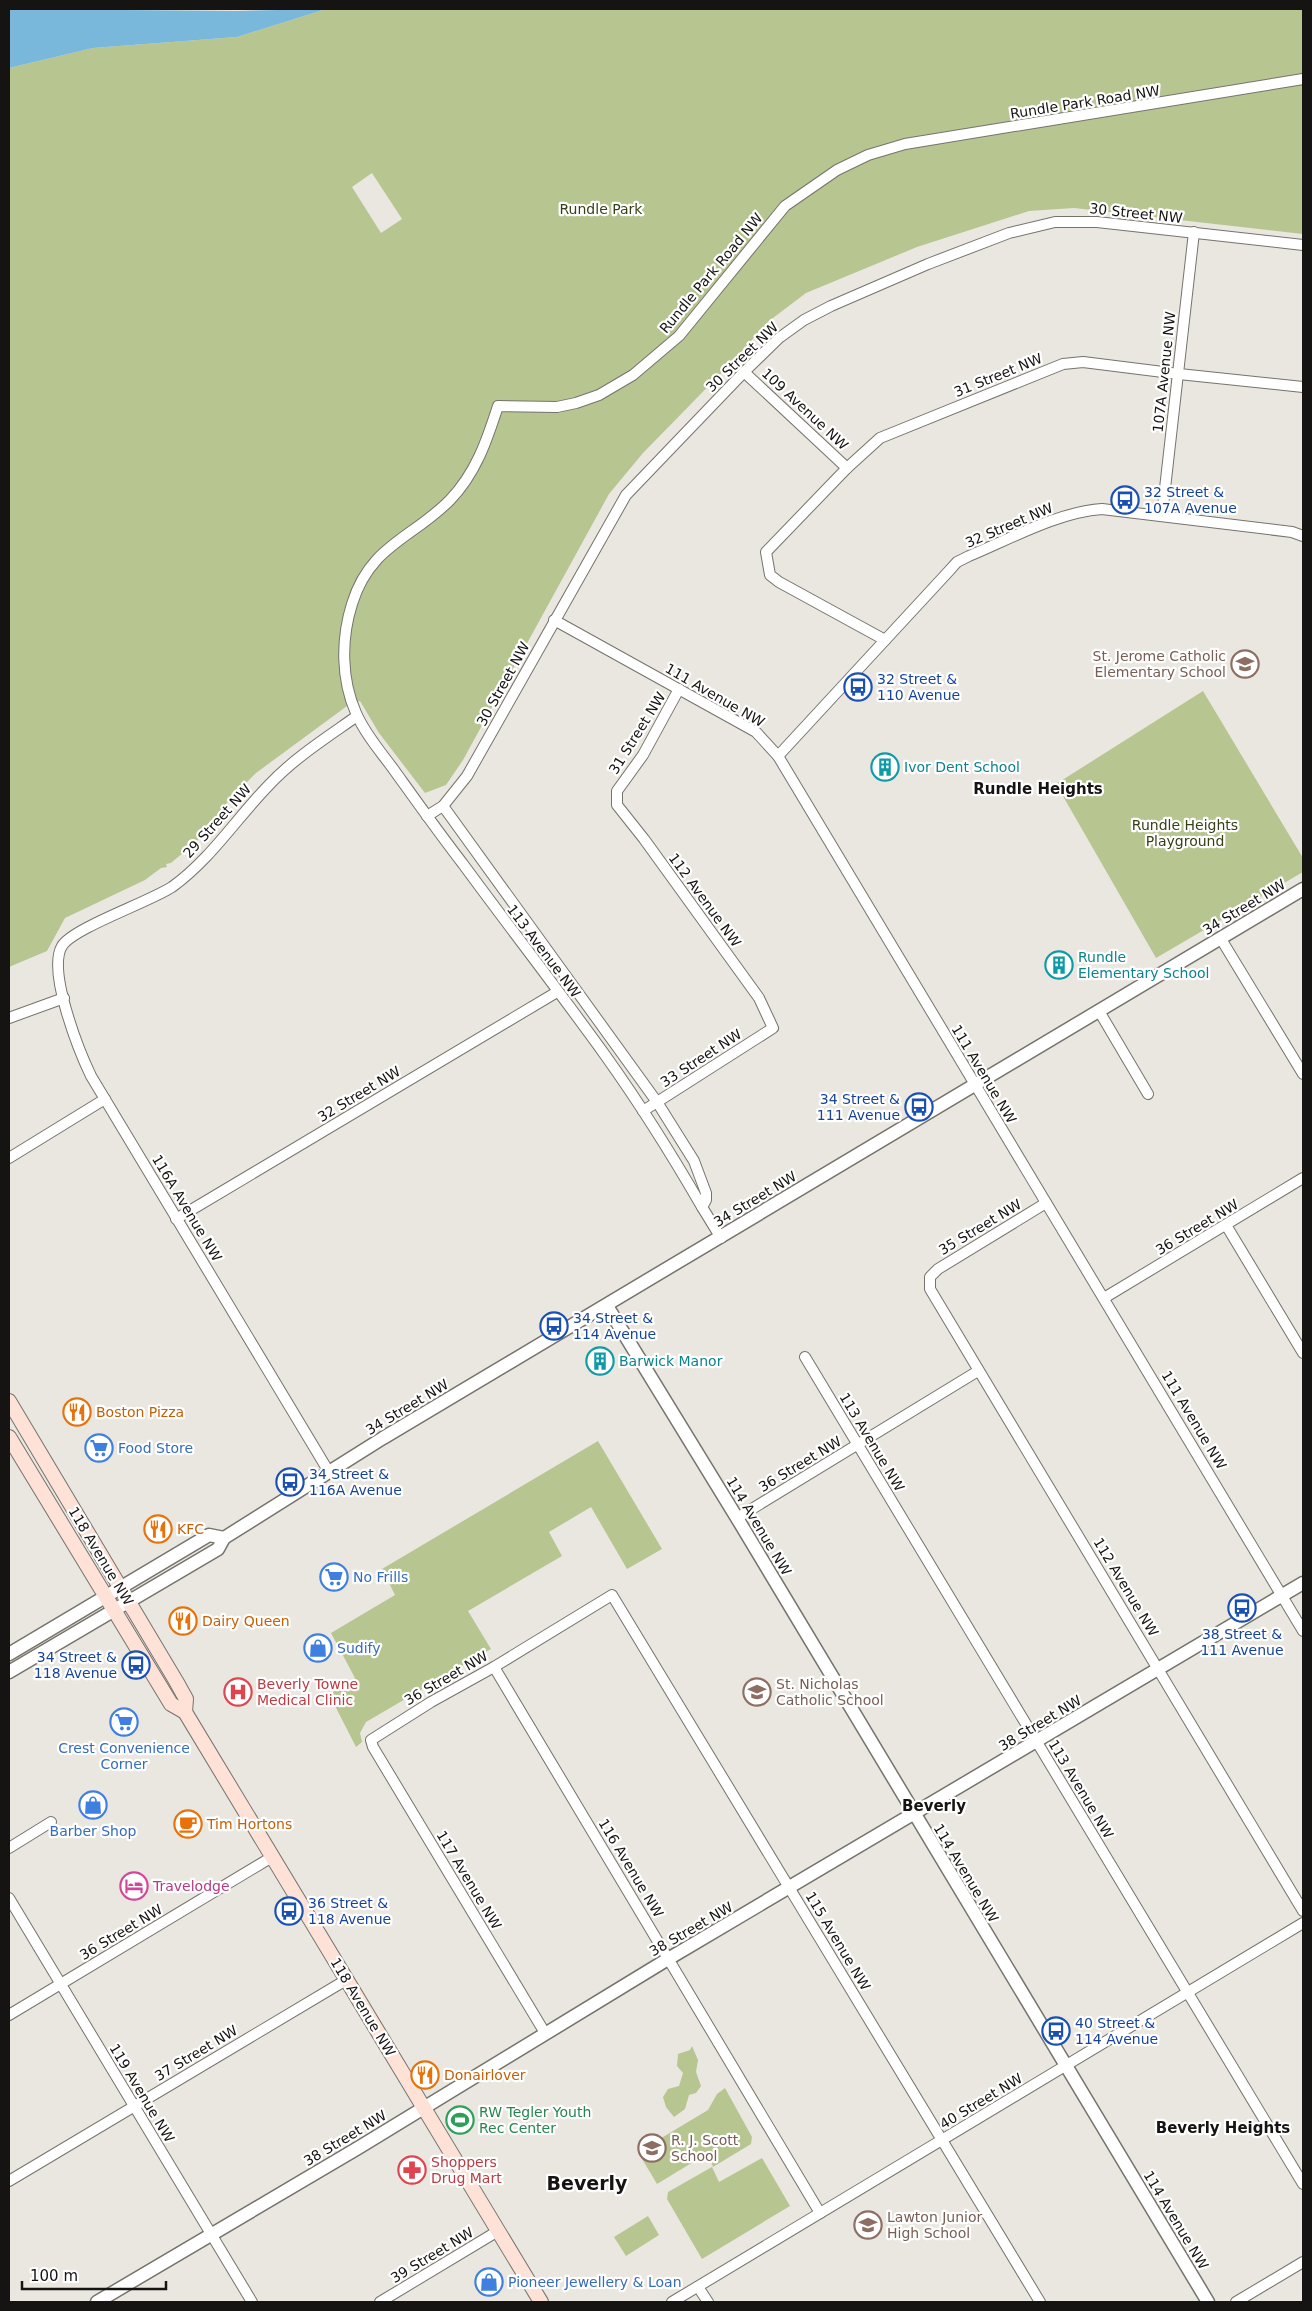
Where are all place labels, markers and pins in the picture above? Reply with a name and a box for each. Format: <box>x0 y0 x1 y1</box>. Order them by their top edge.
place label: 32 Street & 107A Avenue <box>1144 484 1237 516</box>
bus stop icon: 32 Street & 107A Avenue <box>1110 485 1140 515</box>
place label: St. Jerome Catholic Elementary School <box>1093 648 1226 680</box>
school or university icon: St. Jerome Catholic Elementary School <box>1230 649 1260 679</box>
place label: 32 Street & 110 Avenue <box>877 671 960 703</box>
bus stop icon: 32 Street & 110 Avenue <box>843 672 873 702</box>
building icon: Ivor Dent School <box>870 752 900 782</box>
place label: Ivor Dent School <box>904 759 1020 775</box>
place label: Rundle Elementary School <box>1078 949 1210 981</box>
building icon: Rundle Elementary School <box>1044 950 1074 980</box>
place label: 34 Street & 111 Avenue <box>817 1091 900 1123</box>
bus stop icon: 34 Street & 111 Avenue <box>904 1092 934 1122</box>
place label: 34 Street & 114 Avenue <box>573 1310 656 1342</box>
bus stop icon: 34 Street & 114 Avenue <box>539 1311 569 1341</box>
building icon: Barwick Manor <box>585 1346 615 1376</box>
place label: Barwick Manor <box>619 1353 723 1369</box>
restaurant icon: Boston Pizza <box>62 1397 92 1427</box>
place label: Boston Pizza <box>96 1404 184 1420</box>
supermarket icon: Food Store <box>84 1433 114 1463</box>
place label: Food Store <box>118 1440 193 1456</box>
place label: 34 Street & 116A Avenue <box>309 1466 402 1498</box>
bus stop icon: 34 Street & 116A Avenue <box>275 1467 305 1497</box>
restaurant icon: KFC <box>143 1514 173 1544</box>
place label: KFC <box>177 1521 204 1537</box>
supermarket icon: No Frills <box>319 1562 349 1592</box>
place label: No Frills <box>353 1569 408 1585</box>
bus stop icon: 38 Street & 111 Avenue <box>1227 1593 1257 1623</box>
restaurant icon: Dairy Queen <box>168 1606 198 1636</box>
place label: Dairy Queen <box>202 1613 290 1629</box>
place label: 38 Street & 111 Avenue <box>1200 1626 1284 1658</box>
shop icon: Sudify <box>303 1633 333 1663</box>
place label: Sudify <box>337 1640 381 1656</box>
place label: 34 Street & 118 Avenue <box>34 1649 117 1681</box>
bus stop icon: 34 Street & 118 Avenue <box>121 1650 151 1680</box>
place label: Beverly Towne Medical Clinic <box>257 1676 358 1708</box>
place label: St. Nicholas Catholic School <box>776 1676 884 1708</box>
hospital icon: Beverly Towne Medical Clinic <box>223 1677 253 1707</box>
school or university icon: St. Nicholas Catholic School <box>742 1677 772 1707</box>
supermarket icon: Crest Convenience Corner <box>109 1707 139 1737</box>
place label: Crest Convenience Corner <box>58 1740 190 1772</box>
shop icon: Barber Shop <box>78 1790 108 1820</box>
cafe icon: Tim Hortons <box>173 1809 203 1839</box>
place label: Tim Hortons <box>206 1816 292 1832</box>
place label: Barber Shop <box>50 1823 137 1839</box>
hotel icon: Travelodge <box>119 1871 149 1901</box>
place label: Travelodge <box>152 1878 230 1894</box>
place label: 36 Street & 118 Avenue <box>308 1895 391 1927</box>
bus stop icon: 36 Street & 118 Avenue <box>274 1896 304 1926</box>
place label: 40 Street & 114 Avenue <box>1075 2015 1158 2047</box>
bus stop icon: 40 Street & 114 Avenue <box>1041 2016 1071 2046</box>
restaurant icon: Donairlover <box>410 2060 440 2090</box>
place label: Donairlover <box>444 2067 526 2083</box>
place label: RW Tegler Youth Rec Center <box>479 2104 591 2136</box>
sports icon: RW Tegler Youth Rec Center <box>445 2105 475 2135</box>
place label: R. J. Scott School <box>671 2132 739 2164</box>
school or university icon: R. J. Scott School <box>637 2133 667 2163</box>
place label: Shoppers Drug Mart <box>431 2154 502 2186</box>
pharmacy icon: Shoppers Drug Mart <box>397 2155 427 2185</box>
place label: Lawton Junior High School <box>887 2209 983 2241</box>
school or university icon: Lawton Junior High School <box>853 2210 883 2240</box>
shop icon: Pioneer Jewellery & Loan <box>474 2267 504 2297</box>
place label: Pioneer Jewellery & Loan <box>508 2274 682 2290</box>

